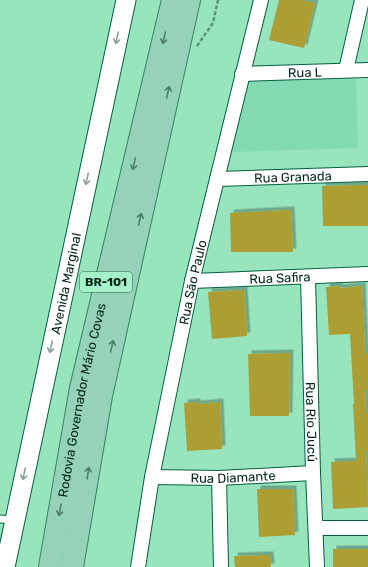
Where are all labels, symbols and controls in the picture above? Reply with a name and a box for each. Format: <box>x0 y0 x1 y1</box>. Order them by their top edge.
one-way arrow <box>113 31 121 44</box>
one-way arrow <box>160 31 168 44</box>
street label: Rua L <box>288 64 323 80</box>
one-way arrow <box>165 86 173 99</box>
one-way arrow <box>130 158 138 171</box>
street label: Rua Granada <box>254 168 332 185</box>
one-way arrow <box>83 172 91 185</box>
one-way arrow <box>137 212 145 225</box>
street label: Avenida Marginal <box>47 231 84 335</box>
street label: Rua São Paulo <box>176 238 209 326</box>
street label: Rua Safira <box>249 269 311 286</box>
road number: BR-101 <box>80 272 132 292</box>
street label: Rodovia Governador Mário Covas <box>55 301 109 498</box>
one-way arrow <box>108 339 116 352</box>
one-way arrow <box>46 340 54 353</box>
street label: Rua Rio Jucú <box>303 382 320 462</box>
one-way arrow <box>20 467 28 480</box>
one-way arrow <box>84 467 92 480</box>
street label: Rua Diamante <box>190 468 276 486</box>
one-way arrow <box>56 504 64 517</box>

